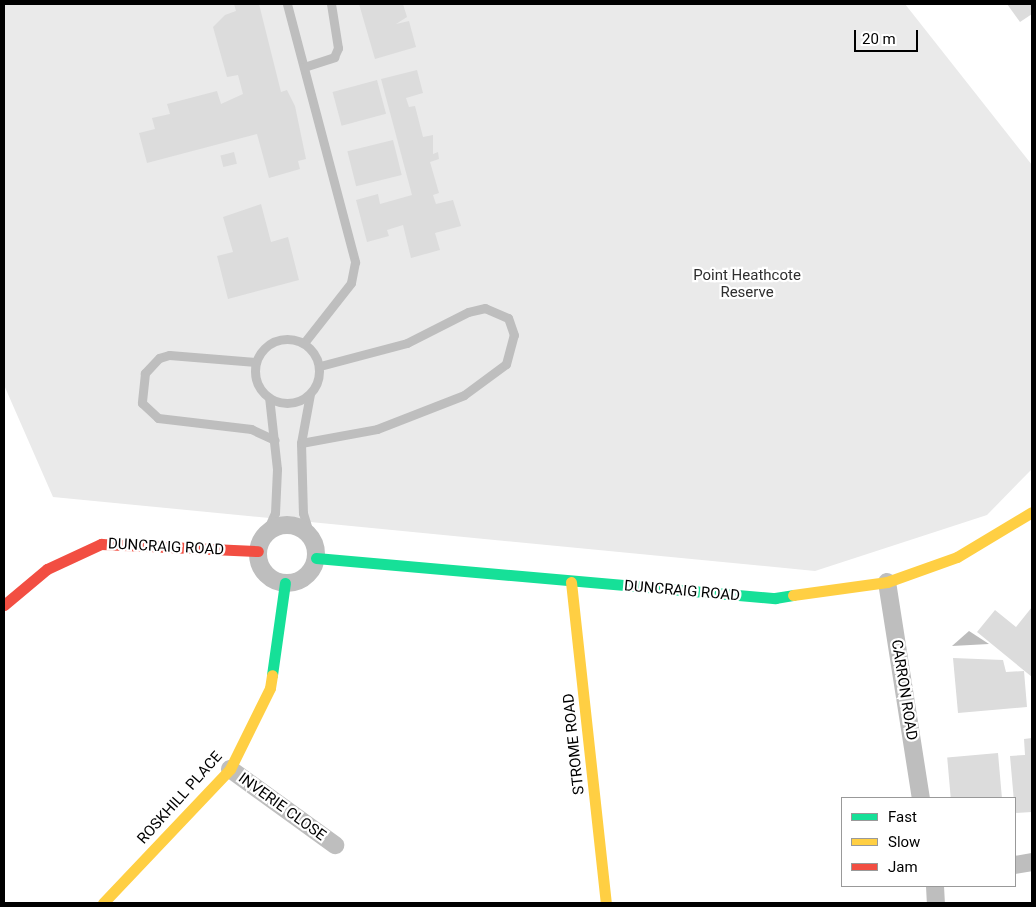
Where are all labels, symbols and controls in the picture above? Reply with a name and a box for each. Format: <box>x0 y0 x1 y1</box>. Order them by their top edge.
scale bar <box>856 20 920 52</box>
text: 20 m <box>862 30 896 48</box>
park label: Point Heathcote Reserve <box>693 266 801 301</box>
street label: DUNCRAIG ROAD <box>108 535 224 559</box>
street label: DUNCRAIG ROAD <box>623 577 741 605</box>
street label: CARRON ROAD <box>887 638 921 742</box>
street label: STROME ROAD <box>560 692 588 796</box>
street label: ROSKHILL PLACE <box>134 748 226 848</box>
street label: INVERIE CLOSE <box>235 769 329 845</box>
legend <box>841 797 1016 887</box>
text: Fast <box>888 808 917 826</box>
text: Slow <box>888 833 920 851</box>
text: Jam <box>888 858 918 876</box>

